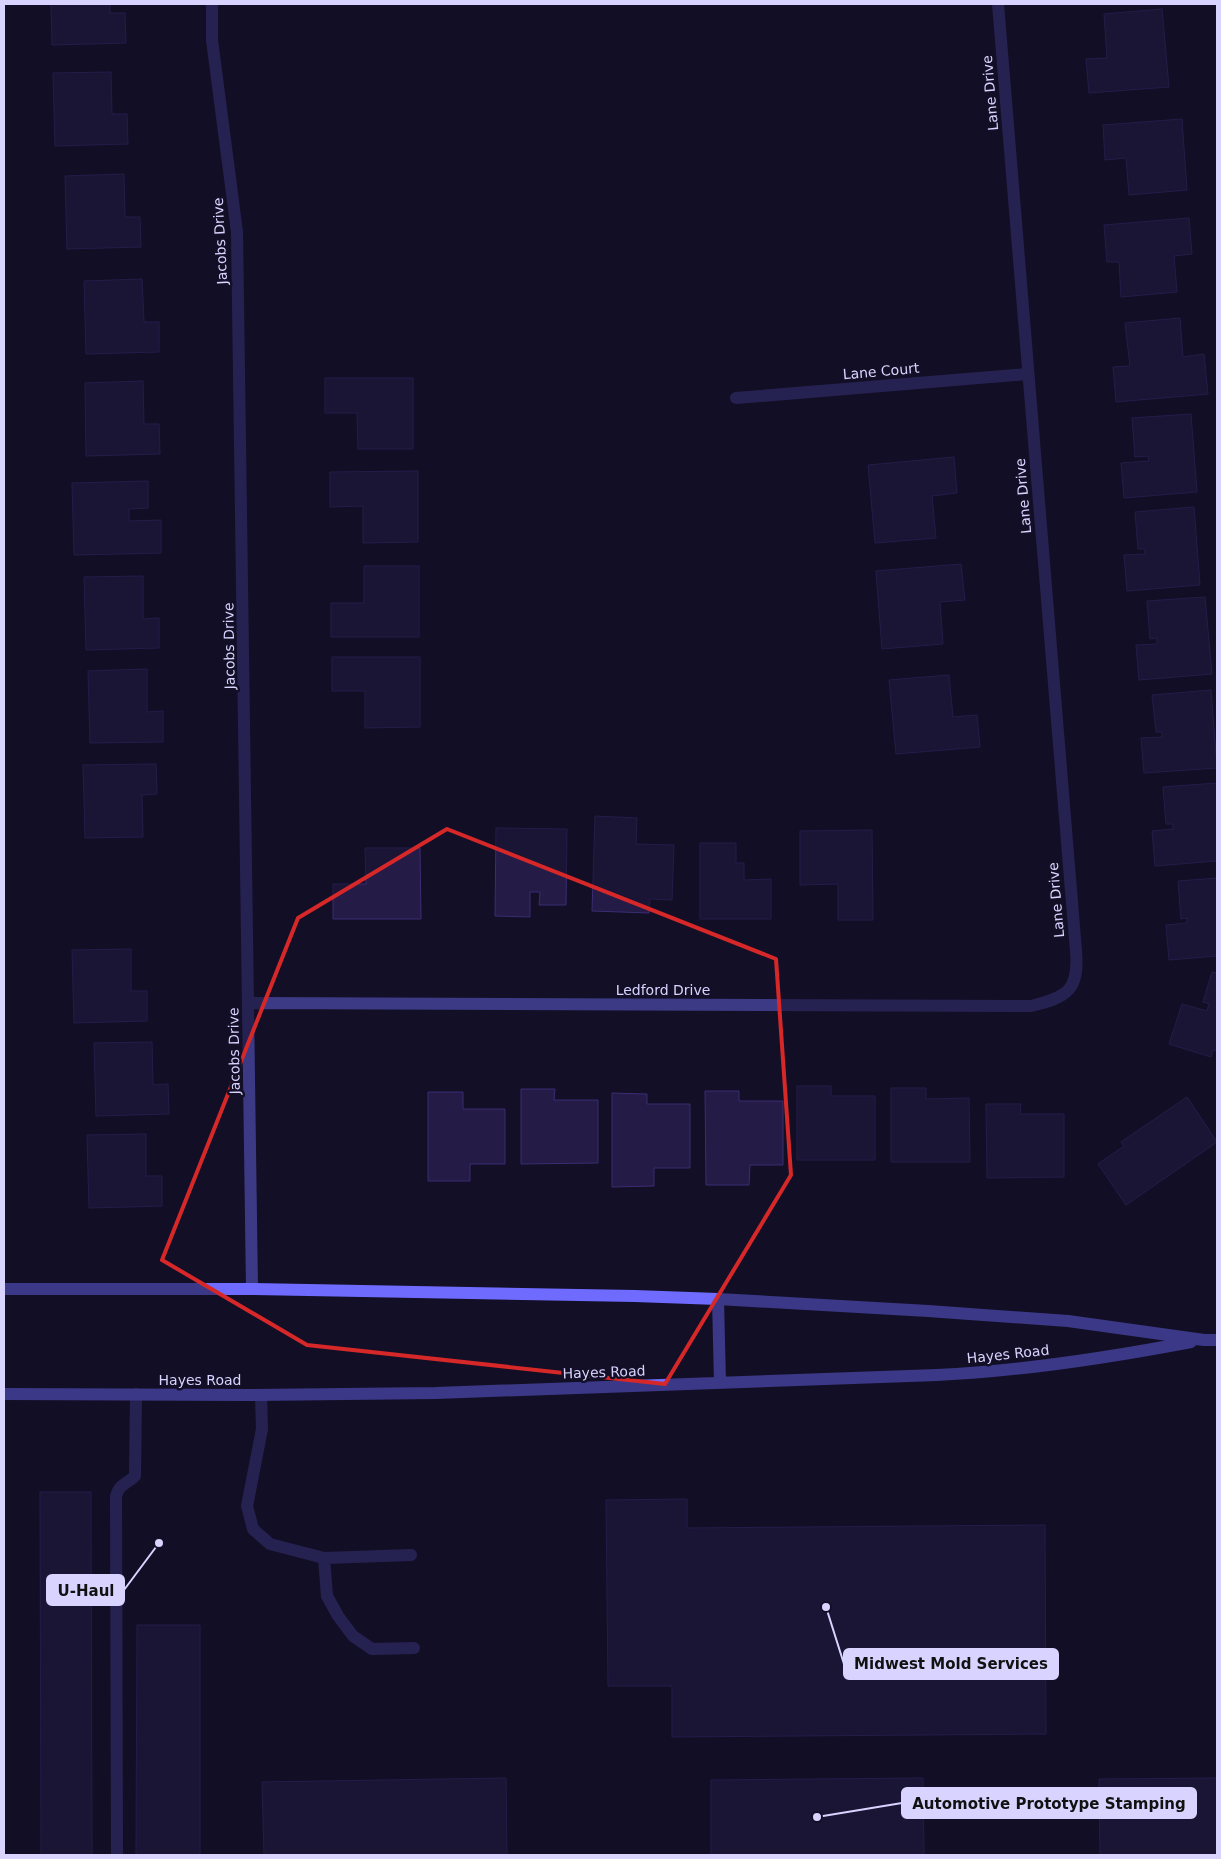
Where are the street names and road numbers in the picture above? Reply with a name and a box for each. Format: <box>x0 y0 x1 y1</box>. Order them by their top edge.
street label: Lane Drive <box>979 55 1001 131</box>
street label: Jacobs Drive <box>210 197 230 286</box>
street label: Lane Court <box>842 360 920 382</box>
street label: Lane Drive <box>1012 458 1034 534</box>
street label: Jacobs Drive <box>220 602 238 691</box>
street label: Lane Drive <box>1045 862 1067 938</box>
street label: Ledford Drive <box>616 982 710 998</box>
street label: Jacobs Drive <box>225 1007 243 1096</box>
street label: Hayes Road <box>966 1342 1050 1366</box>
street label: Hayes Road <box>562 1363 646 1381</box>
street label: Hayes Road <box>159 1372 241 1388</box>

